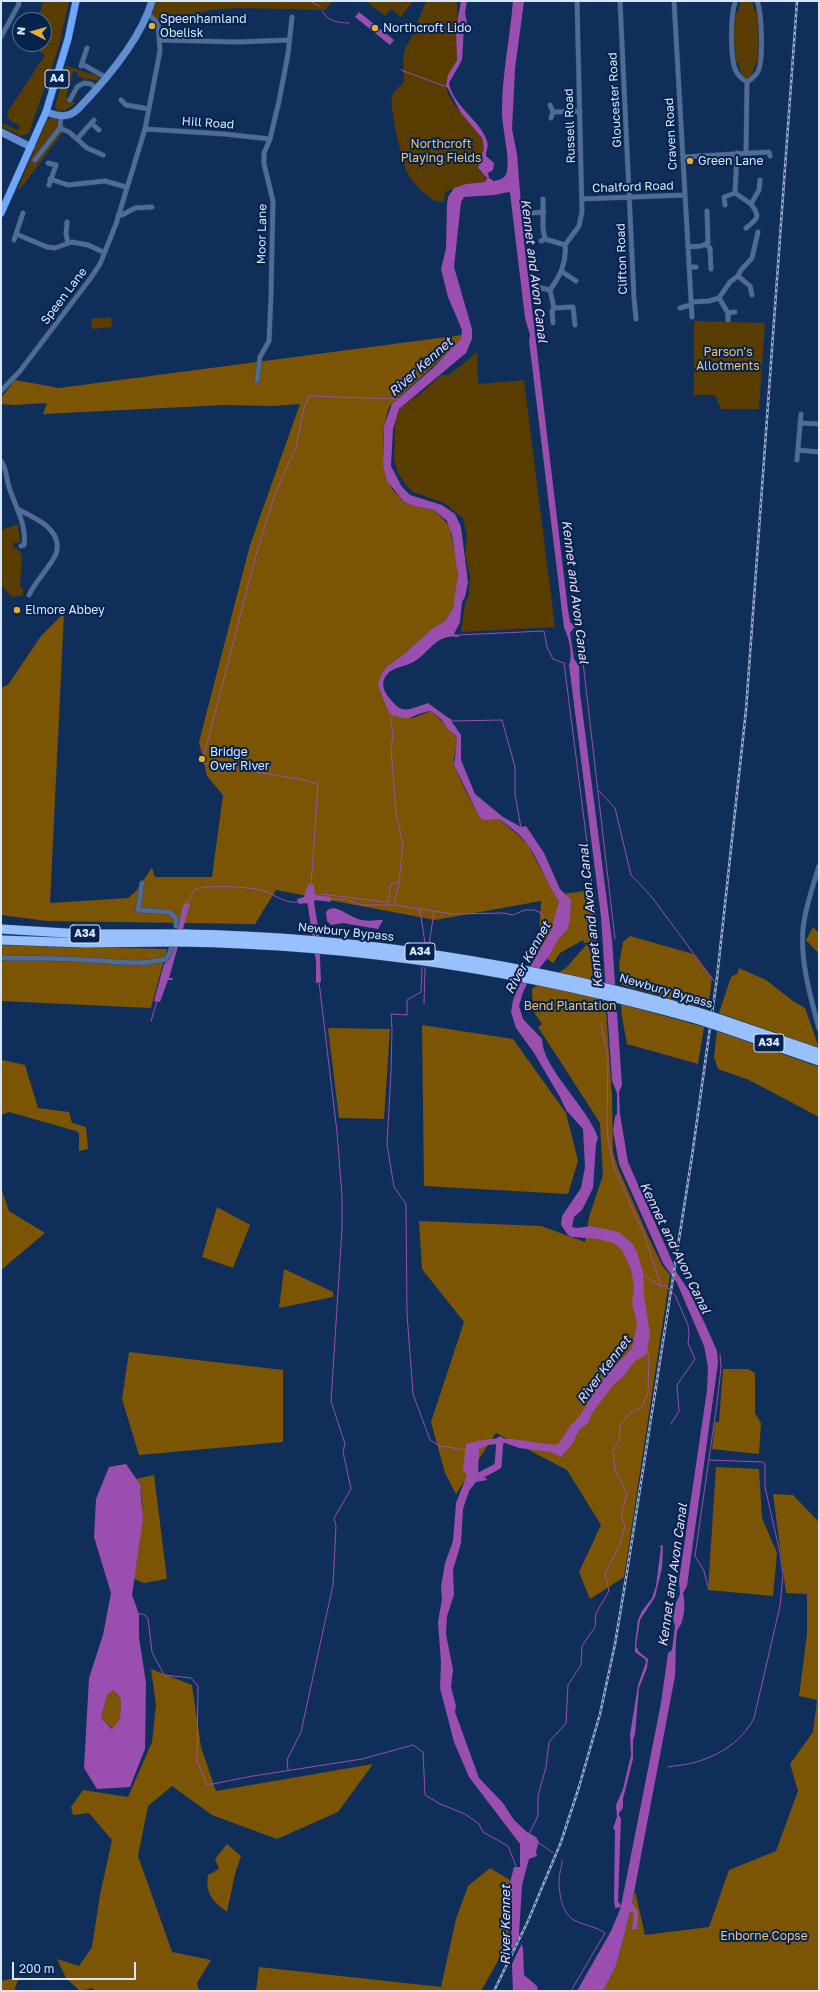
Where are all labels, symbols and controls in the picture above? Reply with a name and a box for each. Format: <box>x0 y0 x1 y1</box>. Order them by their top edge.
north arrow <box>12 12 52 52</box>
place label: Speenhamland Obelisk <box>160 12 247 40</box>
marker: Speenhamland Obelisk <box>147 21 157 31</box>
place label: Northcroft Lido <box>383 21 472 35</box>
marker: Northcroft Lido <box>370 23 380 33</box>
text: N <box>14 26 27 36</box>
street label: Gloucester Road <box>605 52 625 148</box>
road number: A4 <box>45 70 69 88</box>
street label: Russell Road <box>561 88 579 164</box>
street label: Craven Road <box>662 97 680 171</box>
street label: Hill Road <box>181 114 235 132</box>
park label: Northcroft Playing Fields <box>401 137 481 165</box>
place label: Green Lane <box>698 154 763 168</box>
marker: Green Lane <box>685 156 695 166</box>
street label: Chalford Road <box>592 178 674 196</box>
water label: Kennet and Avon Canal <box>517 198 551 344</box>
street label: Moor Lane <box>254 204 270 264</box>
street label: Clifton Road <box>614 223 630 295</box>
street label: Speen Lane <box>38 265 90 327</box>
water label: River Kennet <box>386 334 456 400</box>
park label: Parson's Allotments <box>696 345 760 373</box>
water label: Kennet and Avon Canal <box>558 519 592 665</box>
place label: Elmore Abbey <box>25 603 105 617</box>
marker: Elmore Abbey <box>12 605 22 615</box>
place label: Bridge Over River <box>210 745 269 773</box>
marker: Bridge Over River <box>197 754 207 764</box>
water label: Kennet and Avon Canal <box>576 843 606 989</box>
water label: River Kennet <box>502 919 554 997</box>
street label: Newbury Bypass <box>297 920 395 944</box>
road number: A34 <box>70 925 100 943</box>
road number: A34 <box>405 943 435 961</box>
street label: Newbury Bypass <box>618 971 714 1011</box>
park label: Bend Plantation <box>524 999 616 1013</box>
road number: A34 <box>754 1034 784 1052</box>
water label: Kennet and Avon Canal <box>636 1180 714 1316</box>
water label: River Kennet <box>574 1333 634 1407</box>
water label: Kennet and Avon Canal <box>655 1502 691 1648</box>
water label: River Kennet <box>498 1885 514 1965</box>
park label: Enborne Copse <box>720 1929 808 1943</box>
scale bar <box>14 1954 138 1980</box>
text: 200 m <box>19 1961 54 1976</box>

